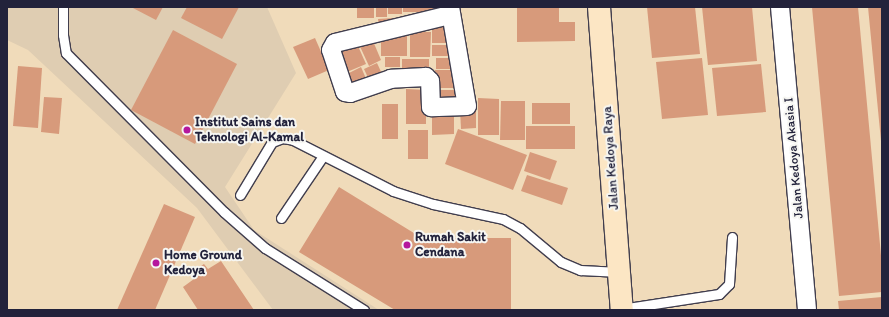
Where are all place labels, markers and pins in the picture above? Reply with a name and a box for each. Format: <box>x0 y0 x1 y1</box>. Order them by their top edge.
place label: Institut Sains dan Teknologi Al-Kamal <box>195 115 303 146</box>
marker: Institut Sains dan Teknologi Al-Kamal <box>182 125 192 135</box>
place label: Rumah Sakit Cendana <box>415 230 486 261</box>
marker: Rumah Sakit Cendana <box>402 240 412 250</box>
place label: Home Ground Kedoya <box>164 248 242 279</box>
marker: Home Ground Kedoya <box>151 258 161 268</box>

